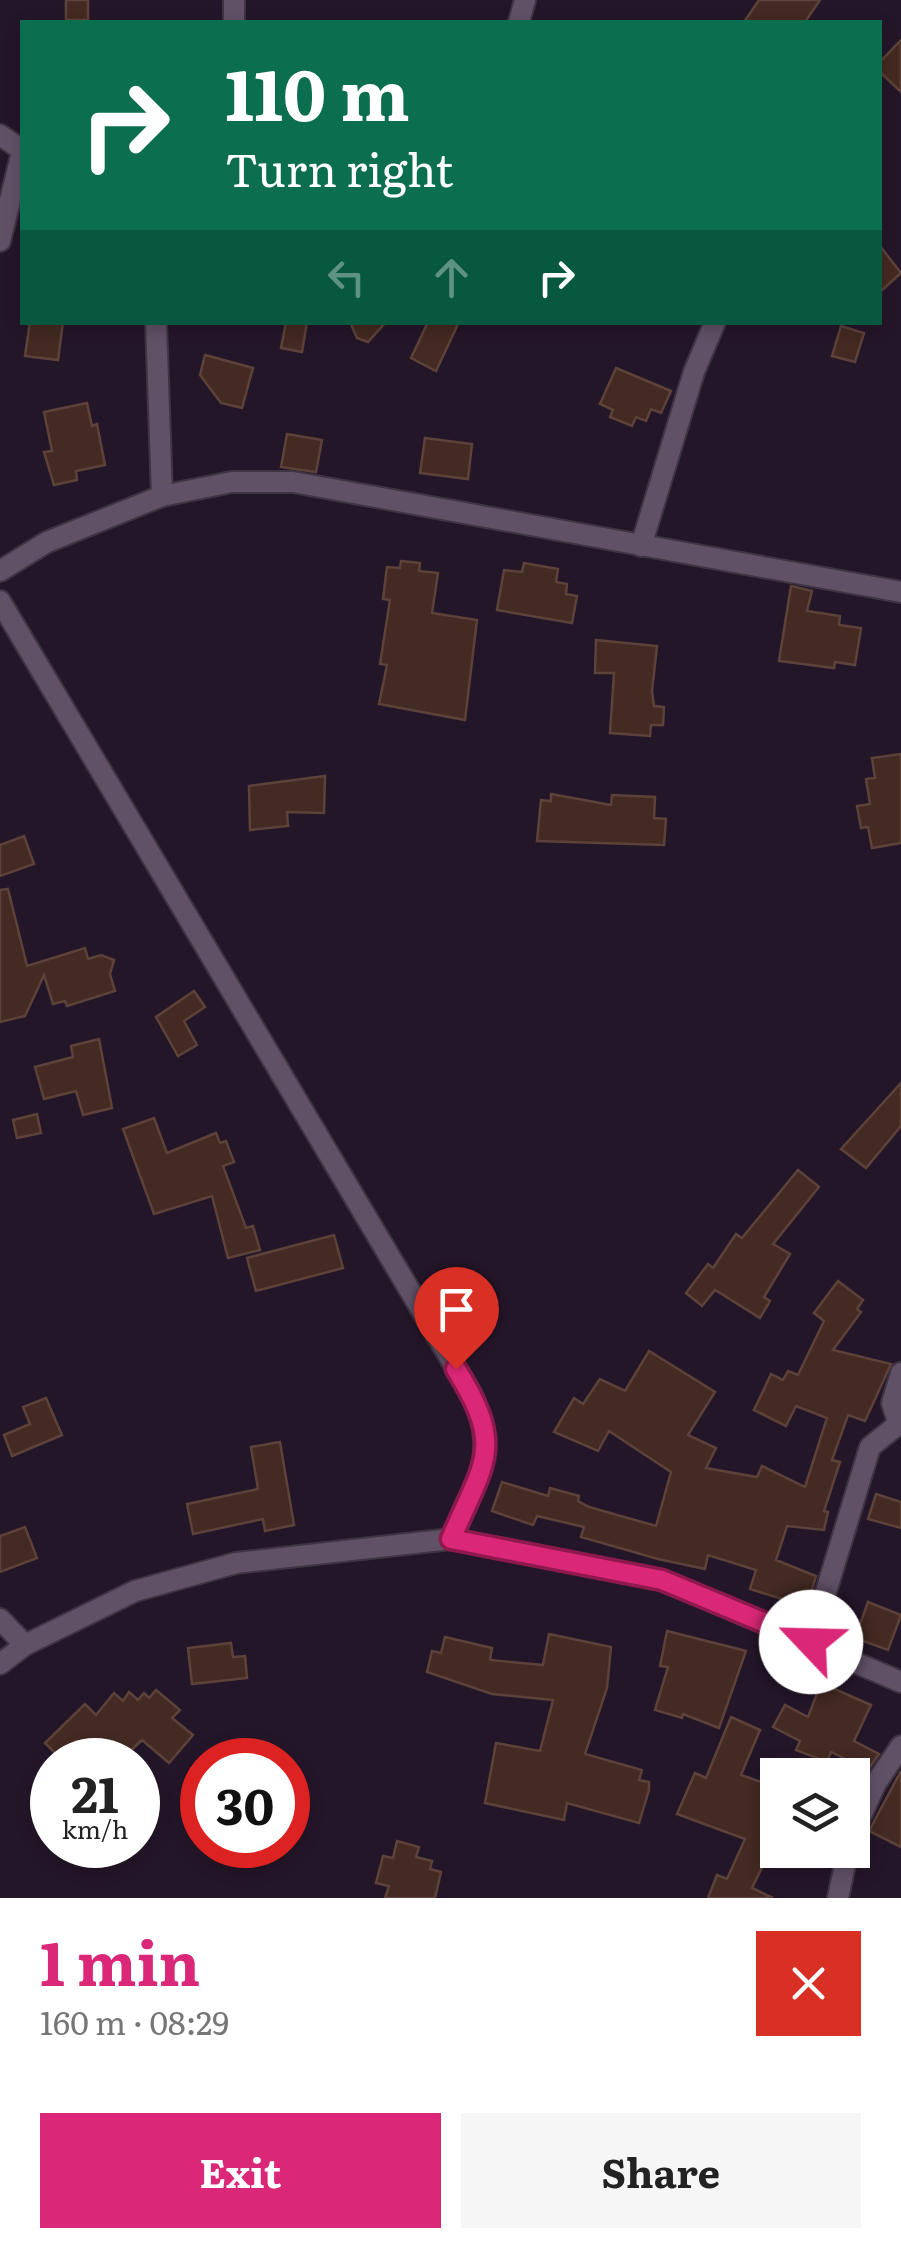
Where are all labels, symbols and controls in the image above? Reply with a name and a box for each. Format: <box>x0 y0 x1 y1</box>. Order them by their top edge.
text: 110 m <box>225 39 410 143</box>
icon: right <box>60 60 190 190</box>
text: Turn right <box>225 134 453 201</box>
icon: left <box>319 250 374 305</box>
icon: ahead <box>424 250 479 305</box>
icon: right <box>529 250 584 305</box>
pin <box>414 1267 499 1370</box>
icon: arrive <box>429 1282 484 1337</box>
position arrow <box>759 1590 863 1694</box>
speed limit sign: 30 <box>180 1738 310 1868</box>
text: 21 <box>71 1754 119 1828</box>
map controls <box>760 1758 870 1868</box>
button: layers <box>760 1758 870 1868</box>
text: km/h <box>62 1810 128 1847</box>
text: 1 min <box>40 1915 200 2004</box>
button: close <box>756 1931 861 2036</box>
text: 160 m · 08:29 <box>40 1997 229 2045</box>
button: Exit <box>40 2113 441 2228</box>
button: Share <box>461 2113 861 2228</box>

